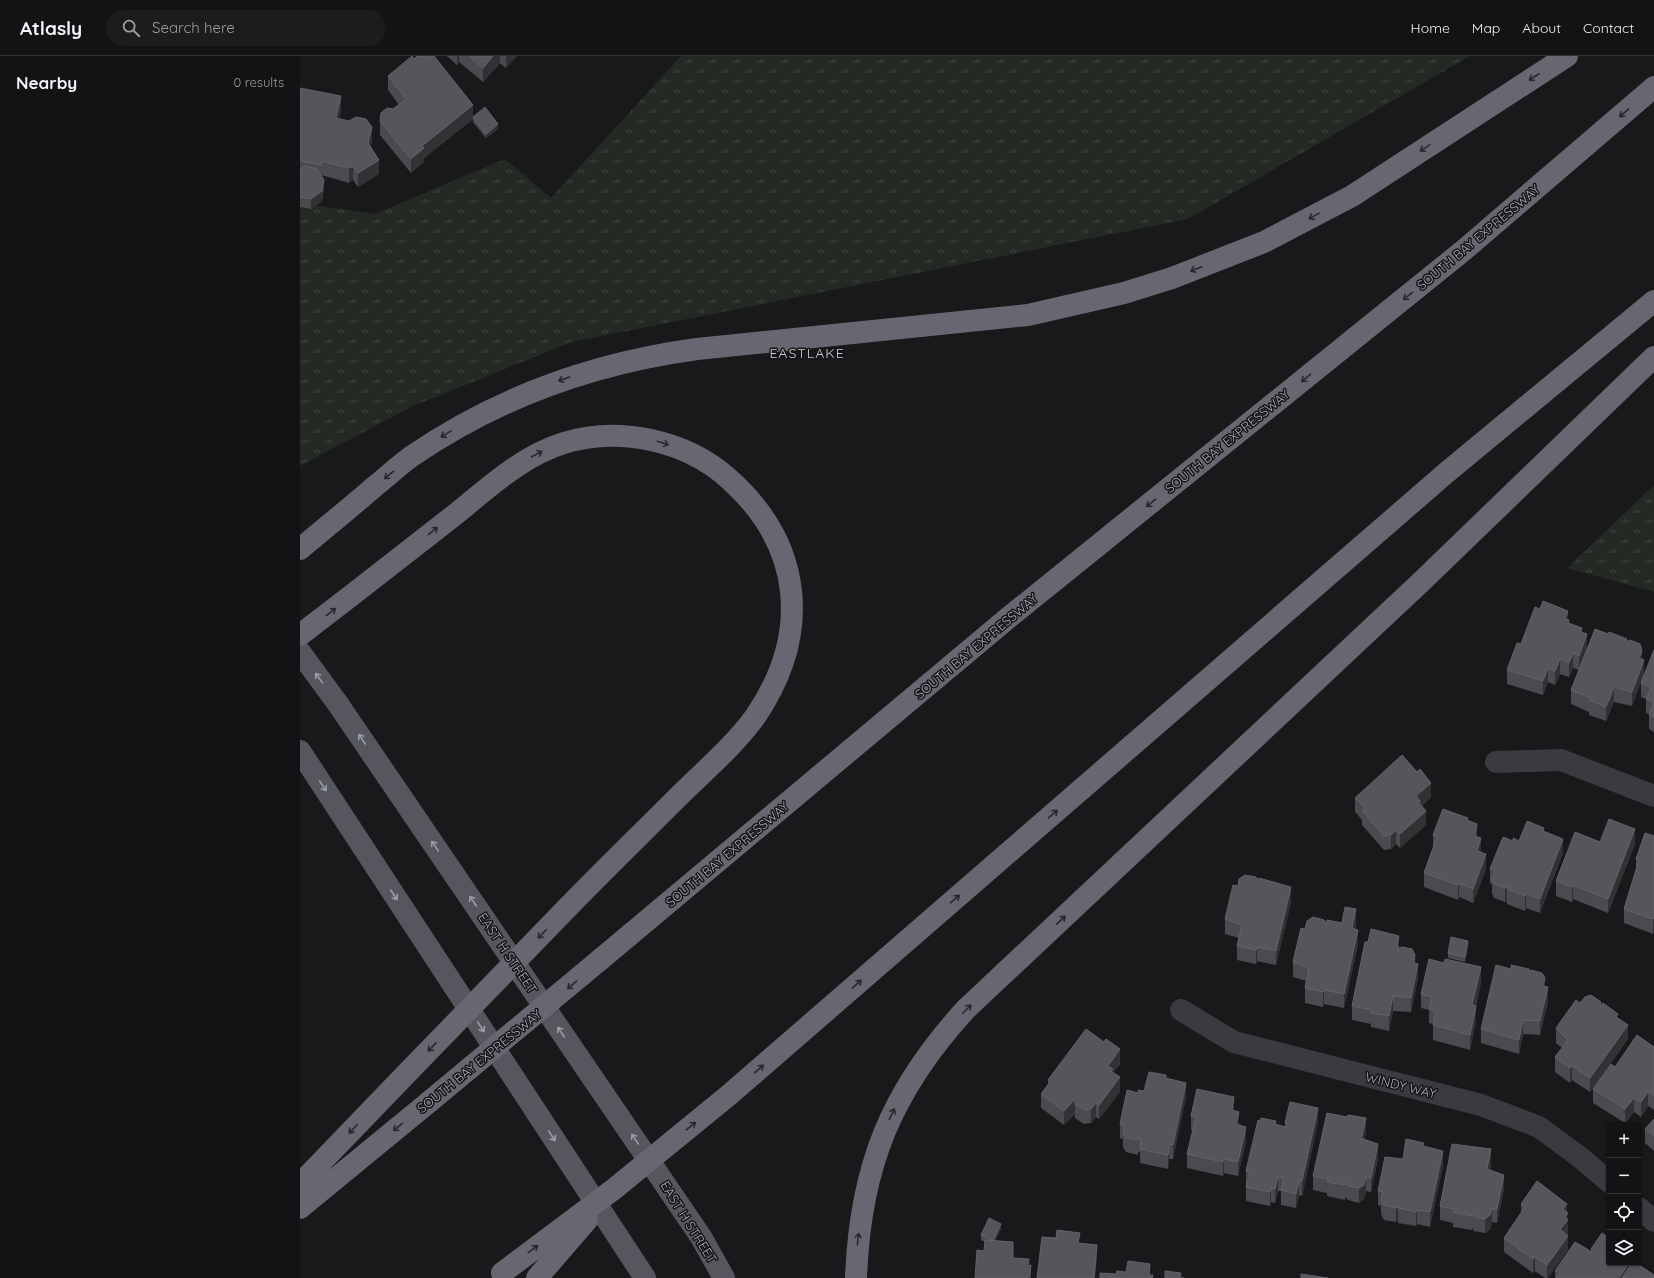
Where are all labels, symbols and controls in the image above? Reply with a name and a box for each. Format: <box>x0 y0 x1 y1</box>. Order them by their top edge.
search box <box>106 10 386 46</box>
text: Atlasly <box>20 16 82 40</box>
icon: search <box>120 17 142 39</box>
text: Search here <box>152 18 235 37</box>
text: Home <box>1411 19 1450 37</box>
text: Map <box>1472 19 1500 37</box>
text: About <box>1522 19 1561 37</box>
text: Contact <box>1583 19 1634 37</box>
text: Nearby <box>16 72 77 93</box>
one-way arrow <box>1529 73 1540 81</box>
text: 0 results <box>233 74 284 90</box>
one-way arrow <box>1619 108 1630 117</box>
one-way arrow <box>1419 145 1431 153</box>
street label: SOUTH BAY EXPRESSWAY <box>1413 180 1543 293</box>
one-way arrow <box>1309 213 1321 221</box>
one-way arrow <box>1189 266 1202 273</box>
one-way arrow <box>1402 292 1413 300</box>
district label: EASTLAKE <box>769 344 845 362</box>
one-way arrow <box>1301 373 1312 382</box>
one-way arrow <box>557 376 570 383</box>
street label: SOUTH BAY EXPRESSWAY <box>1162 385 1293 496</box>
one-way arrow <box>441 430 452 438</box>
one-way arrow <box>657 440 670 447</box>
one-way arrow <box>531 449 543 457</box>
one-way arrow <box>383 471 394 480</box>
one-way arrow <box>1145 499 1156 507</box>
one-way arrow <box>428 527 439 536</box>
street label: SOUTH BAY EXPRESSWAY <box>911 589 1041 702</box>
one-way arrow <box>325 607 336 616</box>
one-way arrow <box>315 673 323 684</box>
one-way arrow <box>358 734 366 745</box>
one-way arrow <box>319 780 327 791</box>
street label: SOUTH BAY EXPRESSWAY <box>662 797 792 910</box>
one-way arrow <box>1048 809 1059 818</box>
one-way arrow <box>431 841 439 852</box>
one-way arrow <box>390 889 398 900</box>
one-way arrow <box>950 894 960 903</box>
one-way arrow <box>468 895 476 907</box>
street label: EAST H STREET <box>475 910 541 997</box>
one-way arrow <box>1056 915 1066 925</box>
one-way arrow <box>537 929 547 939</box>
one-way arrow <box>852 979 862 989</box>
one-way arrow <box>566 980 577 989</box>
one-way arrow <box>962 1004 972 1014</box>
street label: SOUTH BAY EXPRESSWAY <box>414 1005 545 1116</box>
one-way arrow <box>477 1021 485 1033</box>
one-way arrow <box>557 1026 565 1038</box>
one-way arrow <box>427 1042 437 1052</box>
one-way arrow <box>753 1065 764 1074</box>
street label: WINDY WAY <box>1364 1068 1439 1102</box>
one-way arrow <box>889 1109 896 1121</box>
one-way arrow <box>685 1122 696 1131</box>
map controls <box>1606 1122 1642 1266</box>
button: + <box>1606 1122 1642 1158</box>
one-way arrow <box>393 1123 404 1131</box>
one-way arrow <box>348 1124 357 1134</box>
one-way arrow <box>548 1130 556 1141</box>
one-way arrow <box>631 1134 639 1145</box>
button: − <box>1606 1158 1642 1194</box>
street label: EAST H STREET <box>657 1178 721 1266</box>
button: locate <box>1606 1194 1642 1230</box>
button: layers <box>1606 1230 1642 1266</box>
one-way arrow <box>854 1233 862 1246</box>
one-way arrow <box>528 1245 539 1254</box>

